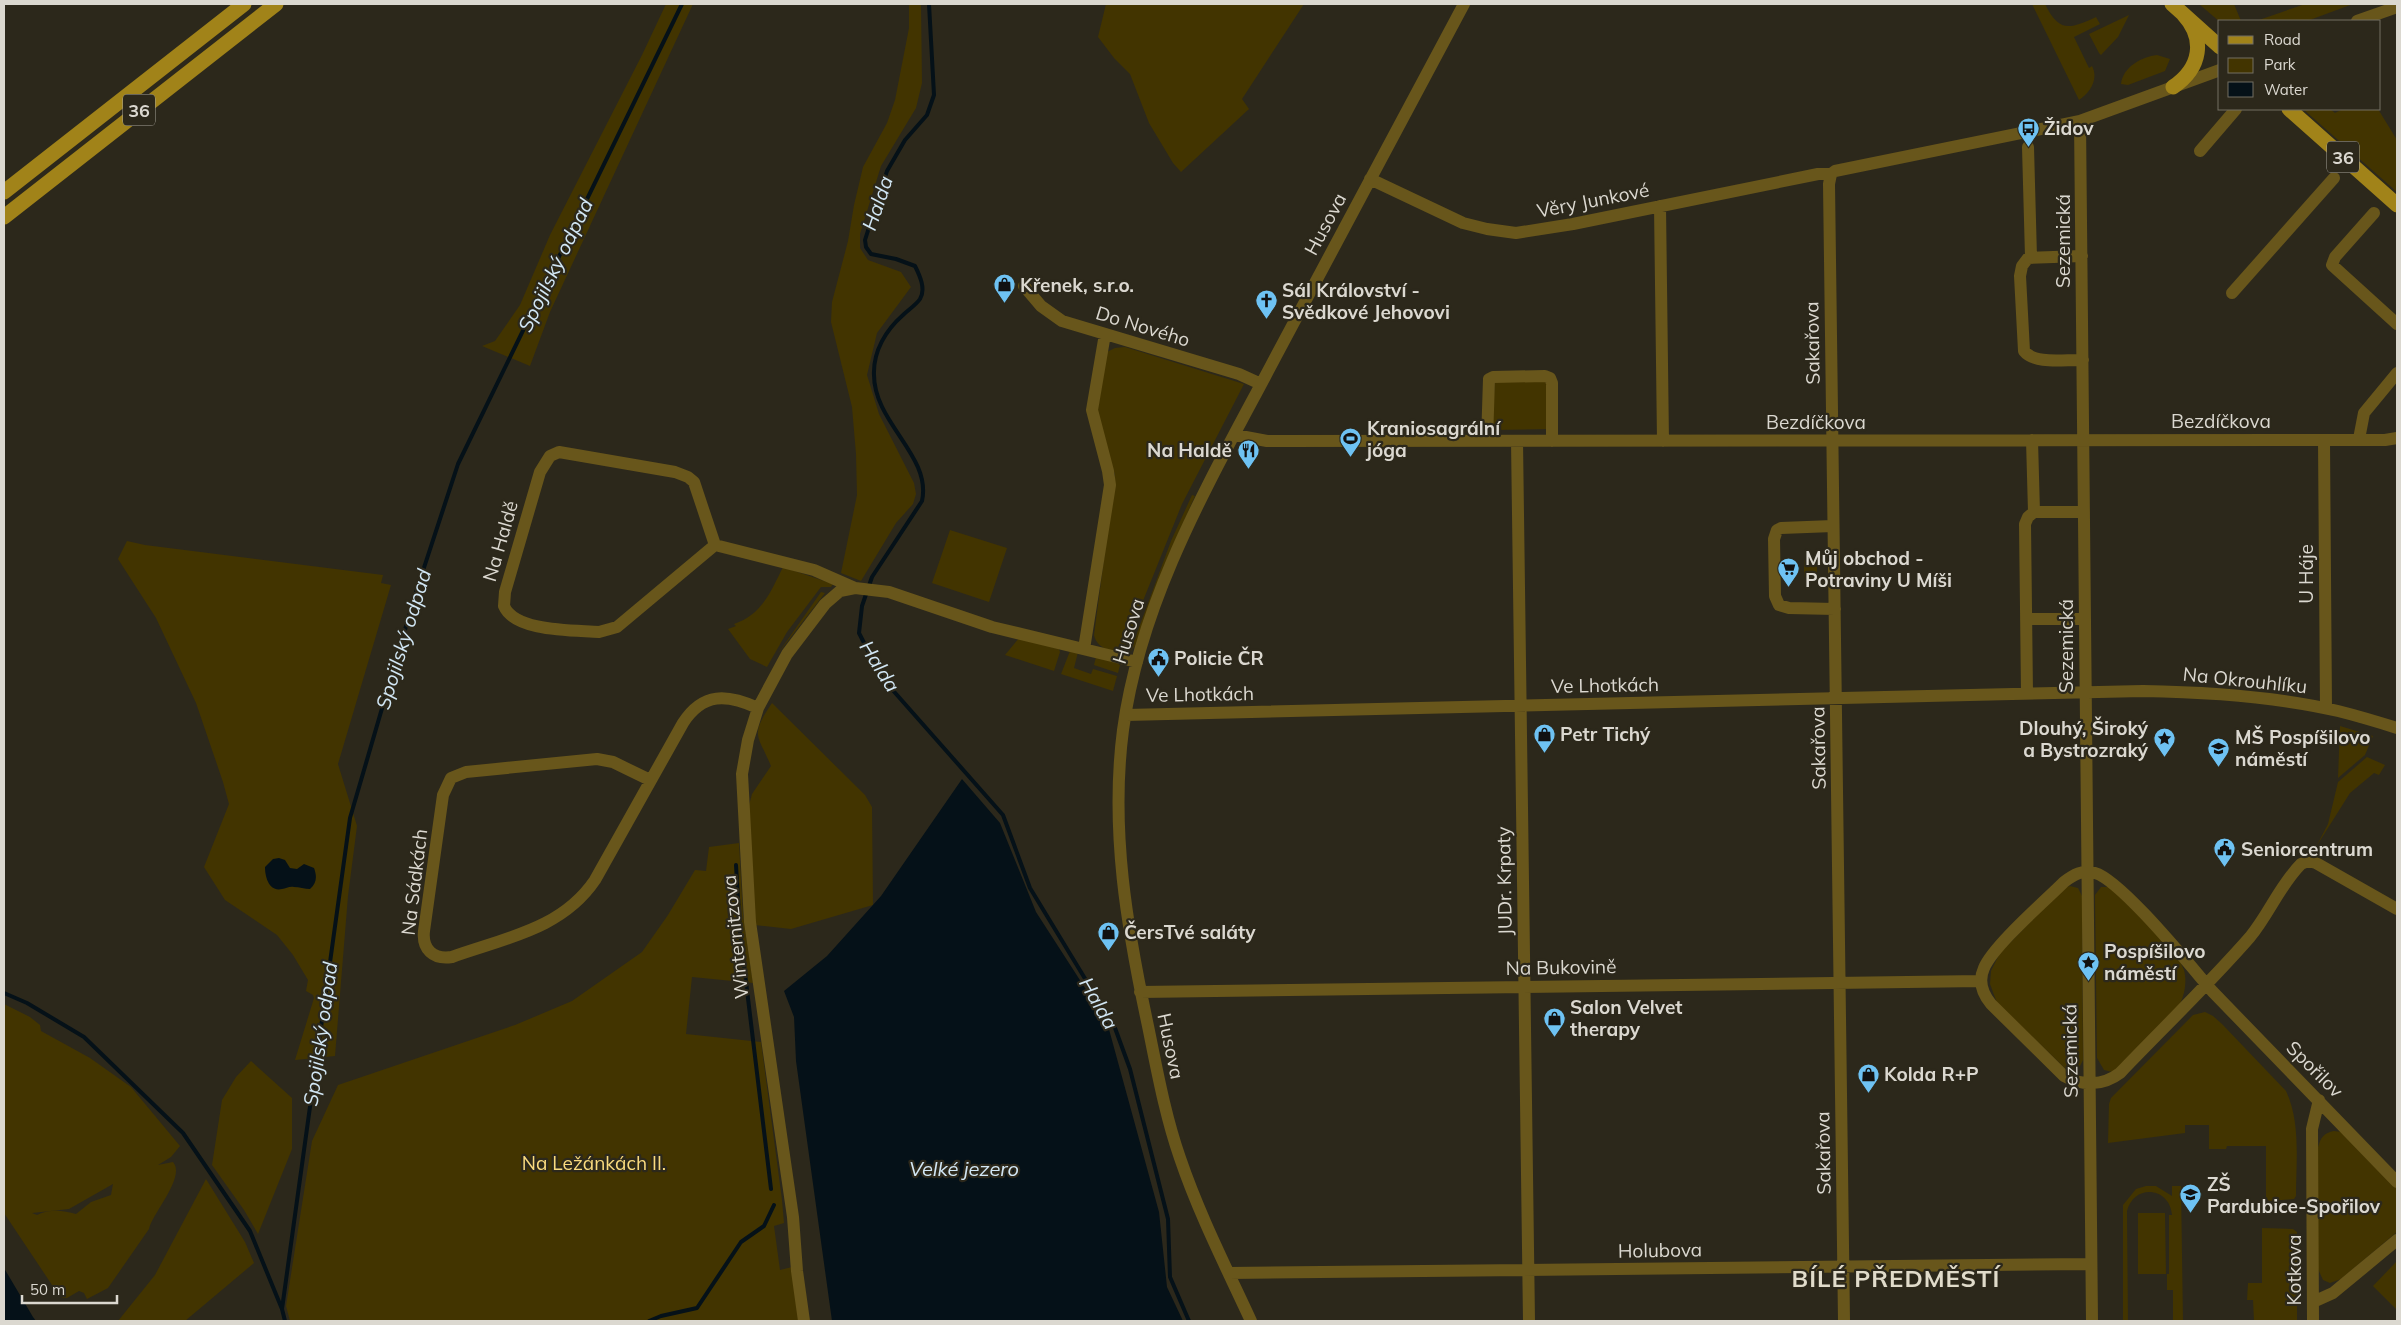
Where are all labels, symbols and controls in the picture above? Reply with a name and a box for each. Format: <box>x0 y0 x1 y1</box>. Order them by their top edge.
legend <box>2218 20 2381 110</box>
text: Road <box>2264 30 2301 49</box>
text: Park <box>2264 55 2296 74</box>
text: Water <box>2264 80 2308 99</box>
road number: 36 <box>123 94 155 126</box>
bus stop icon: Židov <box>2016 116 2040 147</box>
place label: Židov <box>2044 116 2094 140</box>
road number: 36 <box>2327 142 2359 172</box>
water label: Halda <box>856 172 898 234</box>
street label: Věry Junkové <box>1535 177 1651 223</box>
street label: Husova <box>1299 189 1351 259</box>
water label: Spojilský odpad <box>512 194 598 336</box>
street label: Sezemická <box>2051 194 2075 288</box>
shop icon: Křenek, s.r.o. <box>992 273 1016 304</box>
place label: Křenek, s.r.o. <box>1020 273 1134 297</box>
place label: Sál Království - Svědkové Jehovovi <box>1282 278 1450 324</box>
church icon: Sál Království - Svědkové Jehovovi <box>1254 289 1278 320</box>
street label: Do Nového <box>1093 300 1193 352</box>
street label: Sakařova <box>1799 301 1825 385</box>
street label: Bezdíčkova <box>2171 409 2271 433</box>
street label: Bezdíčkova <box>1766 410 1866 434</box>
place label: Kraniosagrální jóga <box>1365 416 1501 462</box>
sports icon: Kraniosagrální jóga <box>1339 427 1363 458</box>
place label: Na Haldě <box>1147 438 1232 462</box>
restaurant icon: Na Haldě <box>1236 438 1260 469</box>
street label: Na Haldě <box>477 498 523 584</box>
street label: U Háje <box>2294 544 2318 604</box>
place label: Můj obchod - Potraviny U Míši <box>1805 546 1952 592</box>
supermarket icon: Můj obchod - Potraviny U Míši <box>1777 557 1801 588</box>
water label: Spojilský odpad <box>370 566 436 712</box>
street label: Husova <box>1107 595 1149 667</box>
street label: Sezemická <box>2054 599 2078 693</box>
water label: Halda <box>855 636 905 696</box>
public building icon: Policie ČR <box>1146 646 1170 677</box>
place label: Policie ČR <box>1174 646 1264 670</box>
street label: Na Okrouhlíku <box>2182 662 2308 698</box>
street label: Ve Lhotkách <box>1551 672 1659 698</box>
street label: Ve Lhotkách <box>1146 681 1254 707</box>
street label: Sakařova <box>1805 706 1831 790</box>
place label: Dlouhý, Široký a Bystrozraký <box>2019 716 2149 762</box>
shop icon: Petr Tichý <box>1532 722 1556 753</box>
place label: Petr Tichý <box>1560 722 1651 746</box>
place label: MŠ Pospíšilovo náměstí <box>2235 725 2371 771</box>
place icon: Dlouhý, Široký a Bystrozraký <box>2152 727 2176 758</box>
school or university icon: MŠ Pospíšilovo náměstí <box>2207 736 2231 767</box>
street label: JUDr. Krpaty <box>1491 826 1517 936</box>
street label: Na Sádkách <box>396 827 432 937</box>
public building icon: Seniorcentrum <box>2213 837 2237 868</box>
place label: Seniorcentrum <box>2241 837 2373 861</box>
street label: Winternitzova <box>717 874 753 1000</box>
shop icon: ČersTvé saláty <box>1096 920 1120 951</box>
place label: ČersTvé saláty <box>1124 920 1256 944</box>
place label: Pospíšilovo náměstí <box>2104 939 2206 985</box>
place icon: Pospíšilovo náměstí <box>2076 950 2100 981</box>
street label: Na Bukovině <box>1505 954 1617 980</box>
water label: Spojilský odpad <box>298 960 342 1108</box>
water label: Halda <box>1074 972 1124 1034</box>
place label: Salon Velvet therapy <box>1570 995 1683 1041</box>
street label: Sezemická <box>2057 1004 2083 1098</box>
shop icon: Salon Velvet therapy <box>1542 1006 1566 1037</box>
street label: Husova <box>1152 1011 1190 1081</box>
street label: Spořilov <box>2281 1035 2349 1103</box>
shop icon: Kolda R+P <box>1856 1062 1880 1093</box>
place label: Kolda R+P <box>1884 1062 1979 1086</box>
street label: Sakařova <box>1810 1111 1836 1195</box>
park label: Na Ležánkách II. <box>522 1151 666 1175</box>
water label: Velké jezero <box>909 1156 1019 1181</box>
place label: ZŠ Pardubice-Spořilov <box>2207 1172 2381 1218</box>
school or university icon: ZŠ Pardubice-Spořilov <box>2179 1183 2203 1214</box>
street label: Kotkova <box>2282 1235 2306 1305</box>
street label: Holubova <box>1618 1237 1702 1263</box>
district label: BÍLÉ PŘEDMĚSTÍ <box>1792 1263 2002 1293</box>
scale bar <box>22 1272 118 1304</box>
text: 50 m <box>30 1280 65 1299</box>

